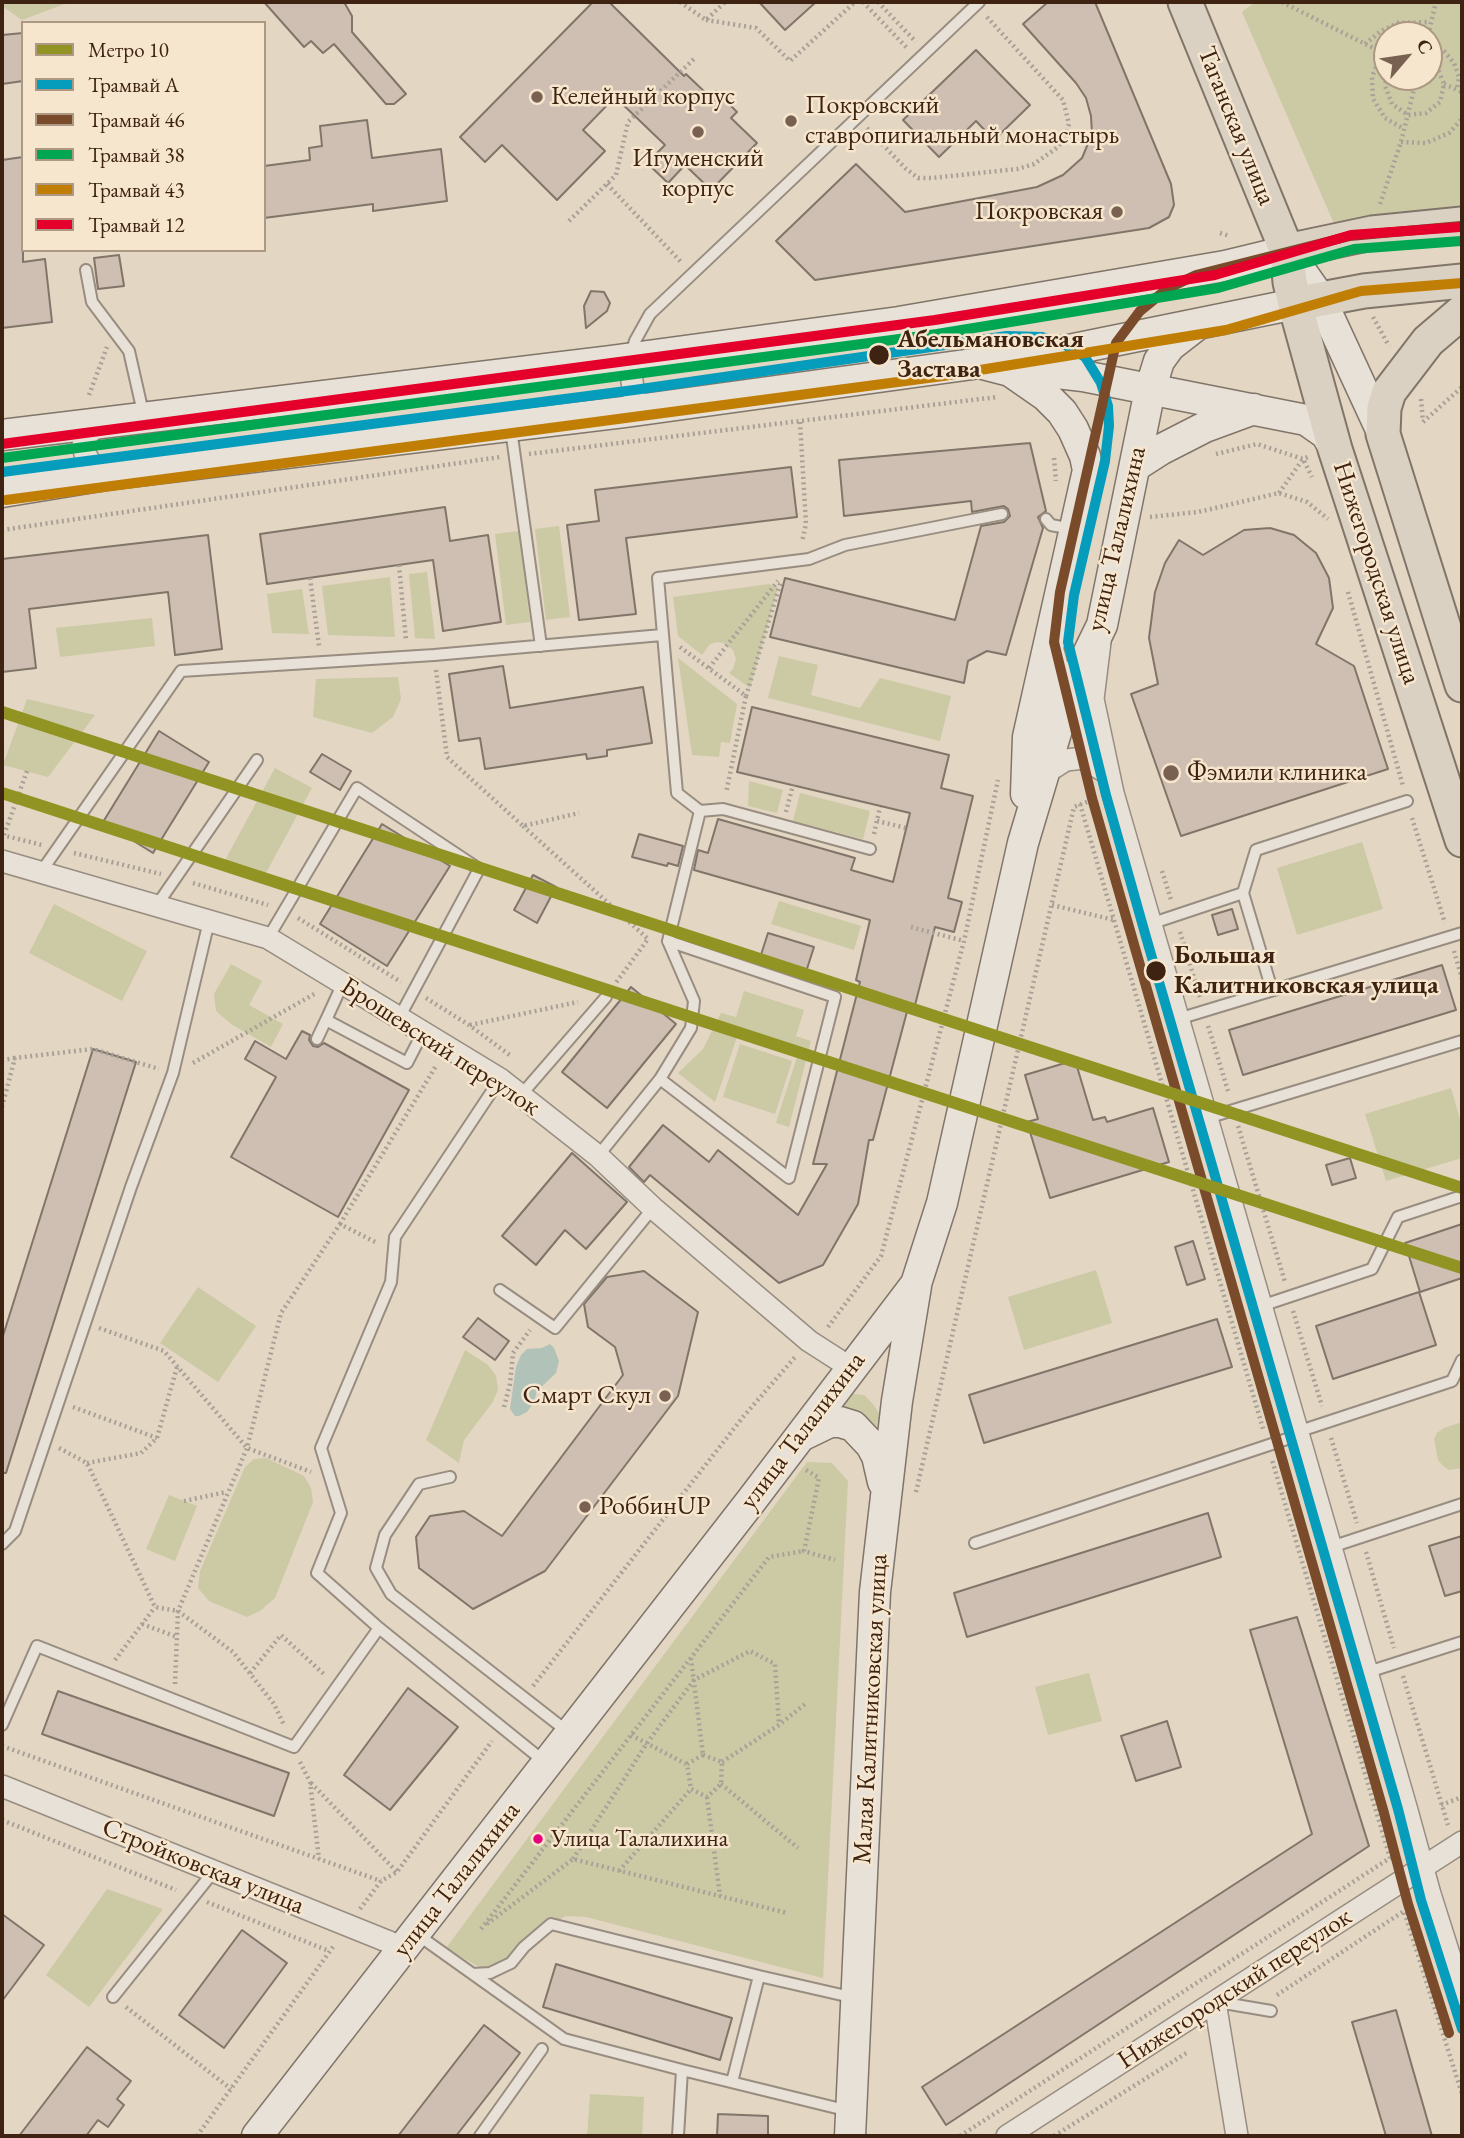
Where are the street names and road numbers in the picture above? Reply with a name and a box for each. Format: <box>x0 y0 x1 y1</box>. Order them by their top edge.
street label: Таганская улица <box>1190 42 1282 210</box>
street label: улица Талалихина <box>1081 443 1153 635</box>
street label: Нижегородская улица <box>1325 458 1427 688</box>
street label: Брошевский переулок <box>334 971 546 1123</box>
street label: улица Талалихина <box>734 1346 872 1516</box>
street label: Малая Калитниковская улица <box>847 1553 895 1865</box>
street label: улица Талалихина <box>387 1796 527 1964</box>
street label: Стройковская улица <box>97 1812 309 1922</box>
street label: Нижегородский переулок <box>1112 1902 1358 2076</box>

